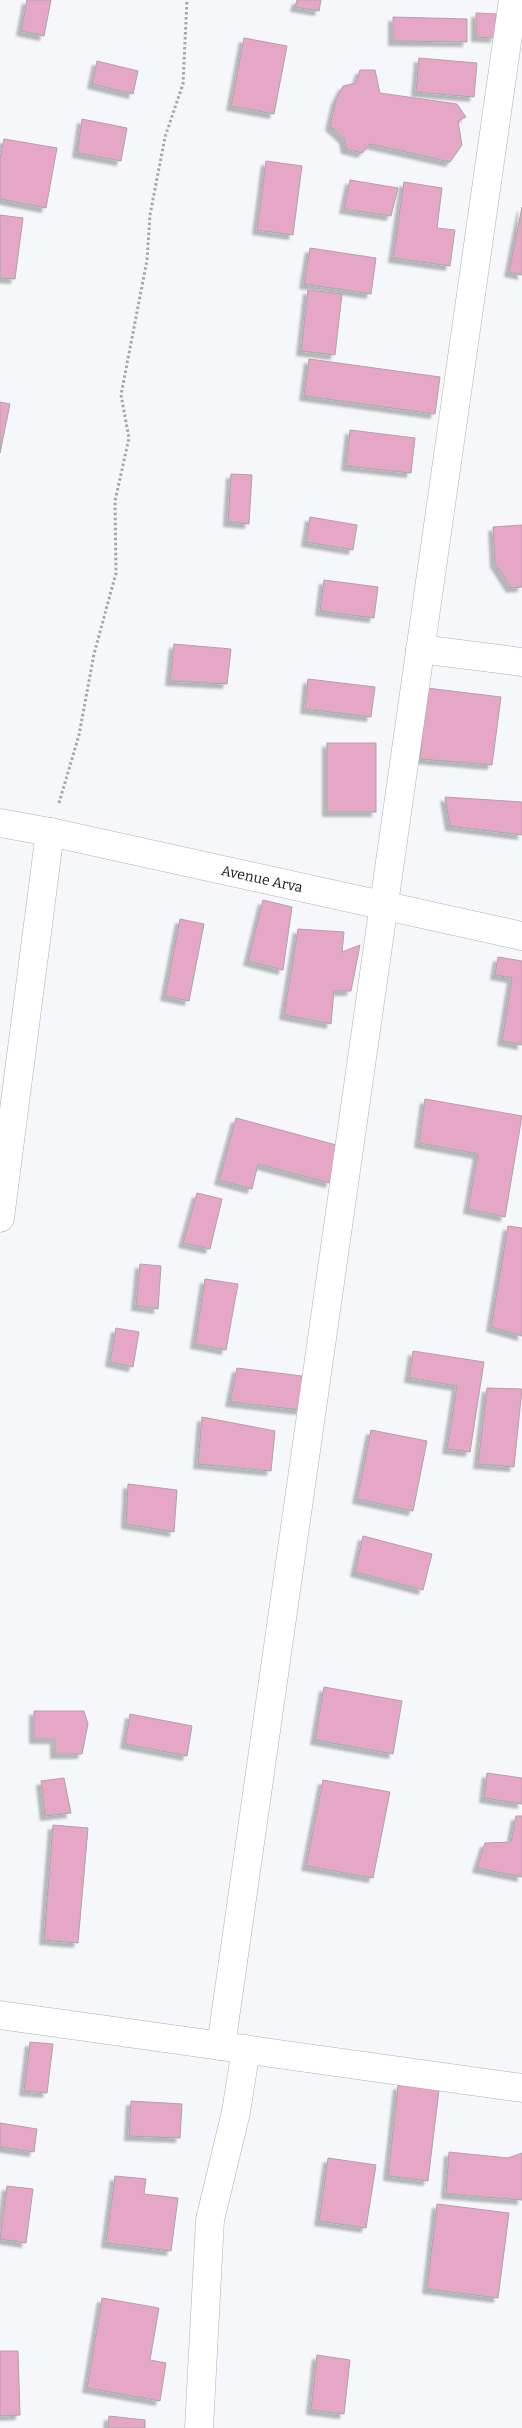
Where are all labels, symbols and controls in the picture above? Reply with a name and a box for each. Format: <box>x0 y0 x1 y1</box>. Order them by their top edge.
street label: Avenue Arva <box>220 862 305 897</box>

